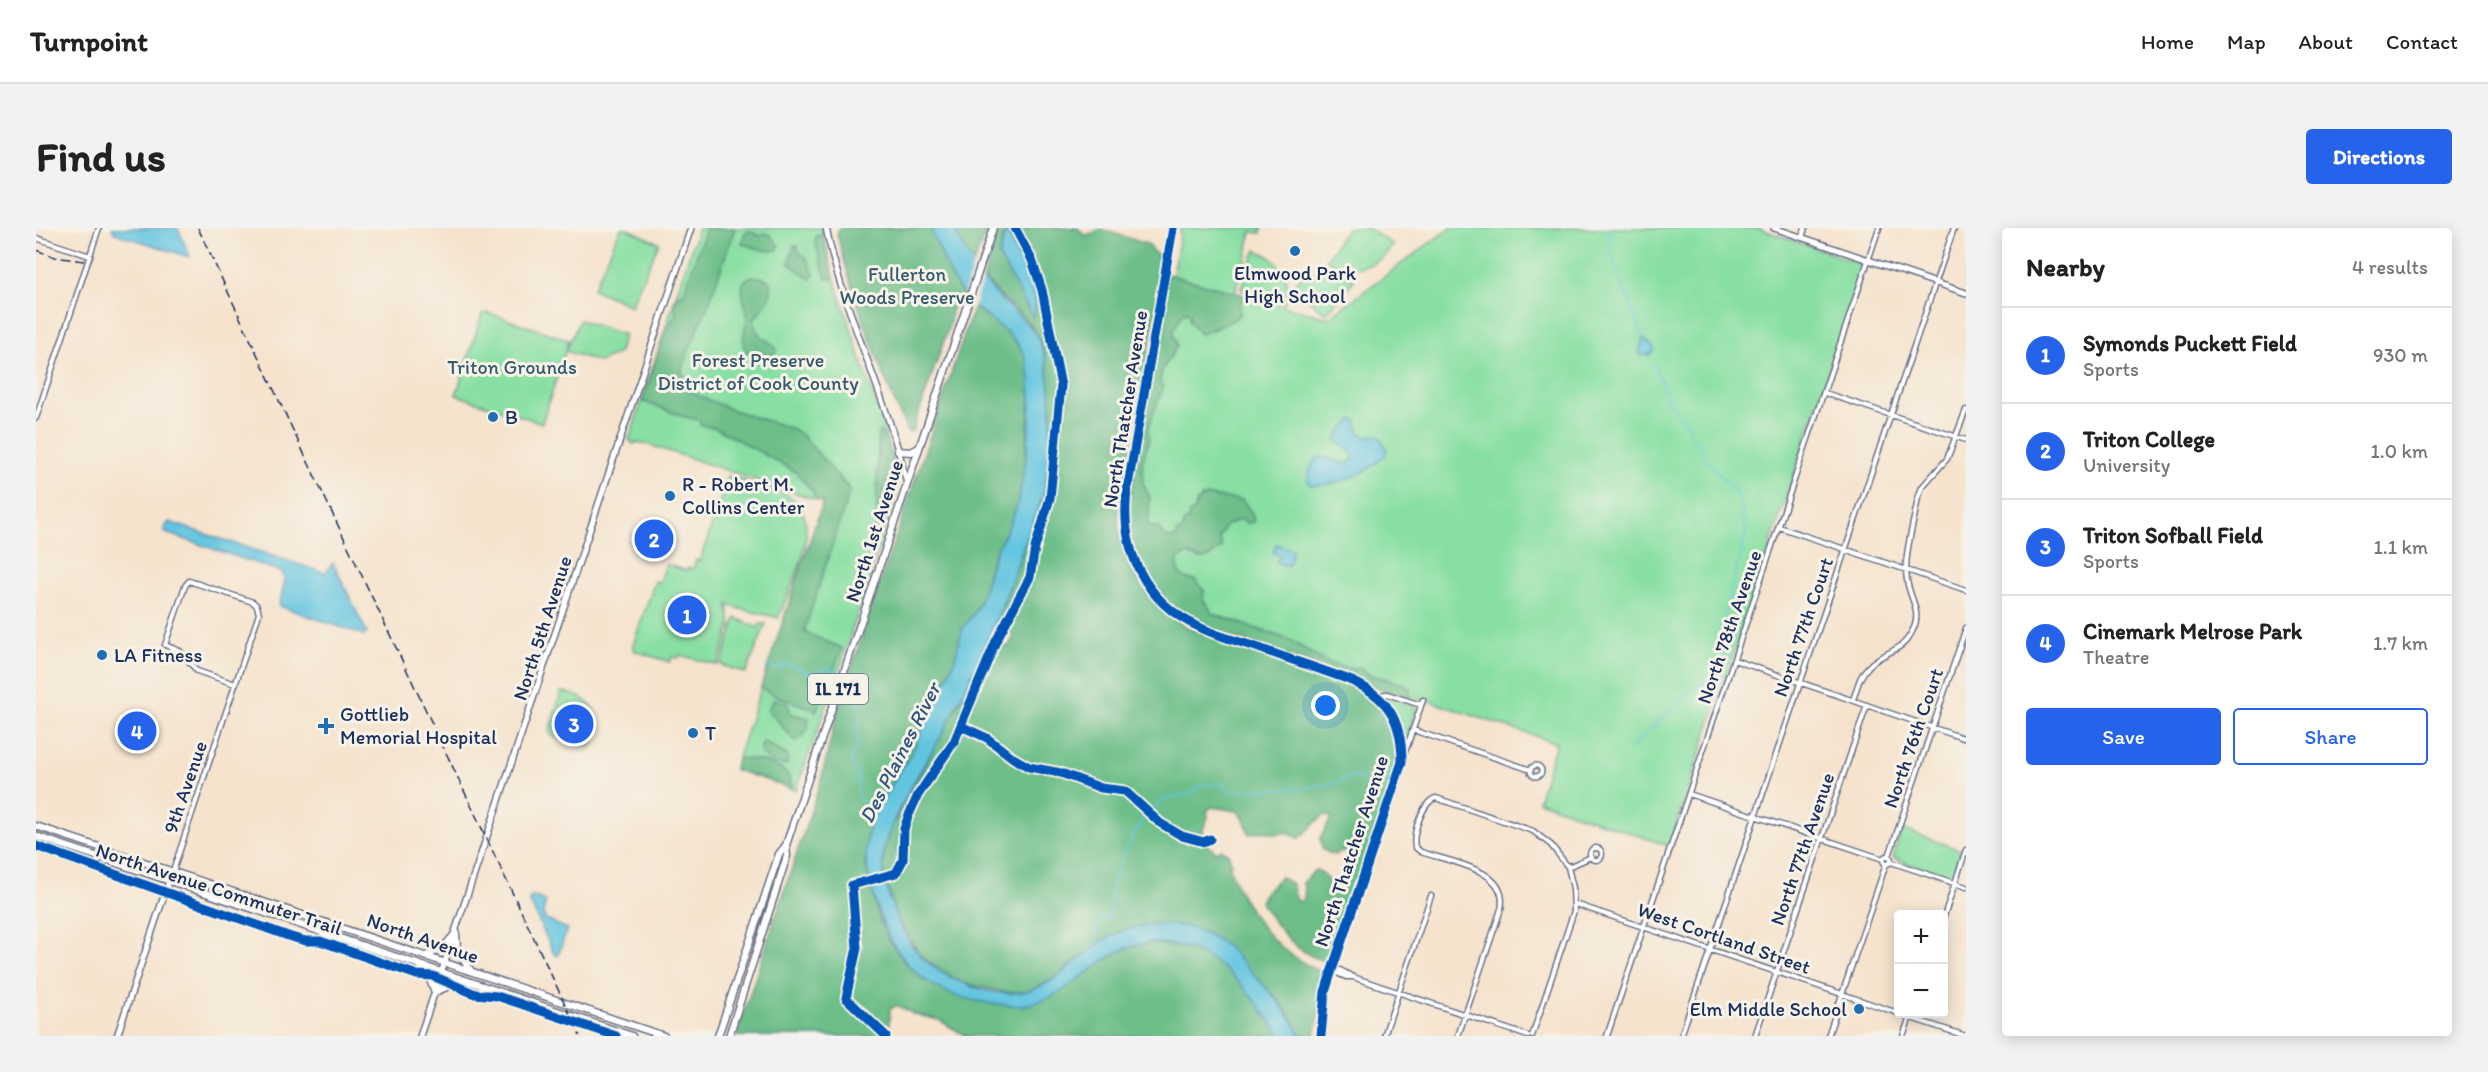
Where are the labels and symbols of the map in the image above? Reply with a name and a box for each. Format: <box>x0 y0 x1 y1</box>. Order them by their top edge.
marker: Elmwood Park High School <box>1288 244 1302 258</box>
place label: Elmwood Park High School <box>1234 261 1357 308</box>
park label: Fullerton Woods Preserve <box>840 262 975 309</box>
street label: North Thatcher Avenue <box>1098 309 1152 509</box>
park label: Forest Preserve District of Cook County <box>657 348 859 395</box>
park label: Triton Grounds <box>447 355 577 379</box>
place label: B <box>505 405 518 429</box>
marker: B <box>486 410 500 424</box>
street label: North 1st Avenue <box>840 457 908 605</box>
place label: R - Robert M. Collins Center <box>682 472 804 519</box>
marker: R - Robert M. Collins Center <box>663 489 677 503</box>
pin: 2 <box>634 516 674 562</box>
street label: North 78th Avenue <box>1691 547 1767 707</box>
street label: North 5th Avenue <box>507 553 577 703</box>
street label: North 77th Court <box>1768 554 1838 700</box>
pin: 1 <box>668 592 706 638</box>
place label: LA Fitness <box>114 643 203 667</box>
marker: LA Fitness <box>95 648 109 662</box>
street label: North 76th Court <box>1878 665 1948 811</box>
road number: IL 171 <box>808 674 868 704</box>
water label: Des Plaines River <box>853 676 947 827</box>
your location <box>1311 691 1340 720</box>
place label: Gottlieb Memorial Hospital <box>340 702 497 749</box>
pin: 3 <box>554 702 594 746</box>
pin: 4 <box>118 708 156 754</box>
marker: Gottlieb Memorial Hospital <box>317 717 335 735</box>
place label: T <box>705 721 716 745</box>
marker: T <box>686 726 700 740</box>
street label: 9th Avenue <box>158 738 212 836</box>
street label: North Thatcher Avenue <box>1309 752 1393 950</box>
street label: North 77th Avenue <box>1765 770 1839 928</box>
street label: North Avenue Commuter Trail <box>93 838 345 940</box>
street label: West Cortland Street <box>1634 897 1814 979</box>
street label: North Avenue <box>364 908 482 968</box>
place label: Elm Middle School <box>1690 997 1847 1021</box>
marker: Elm Middle School <box>1852 1002 1866 1016</box>

